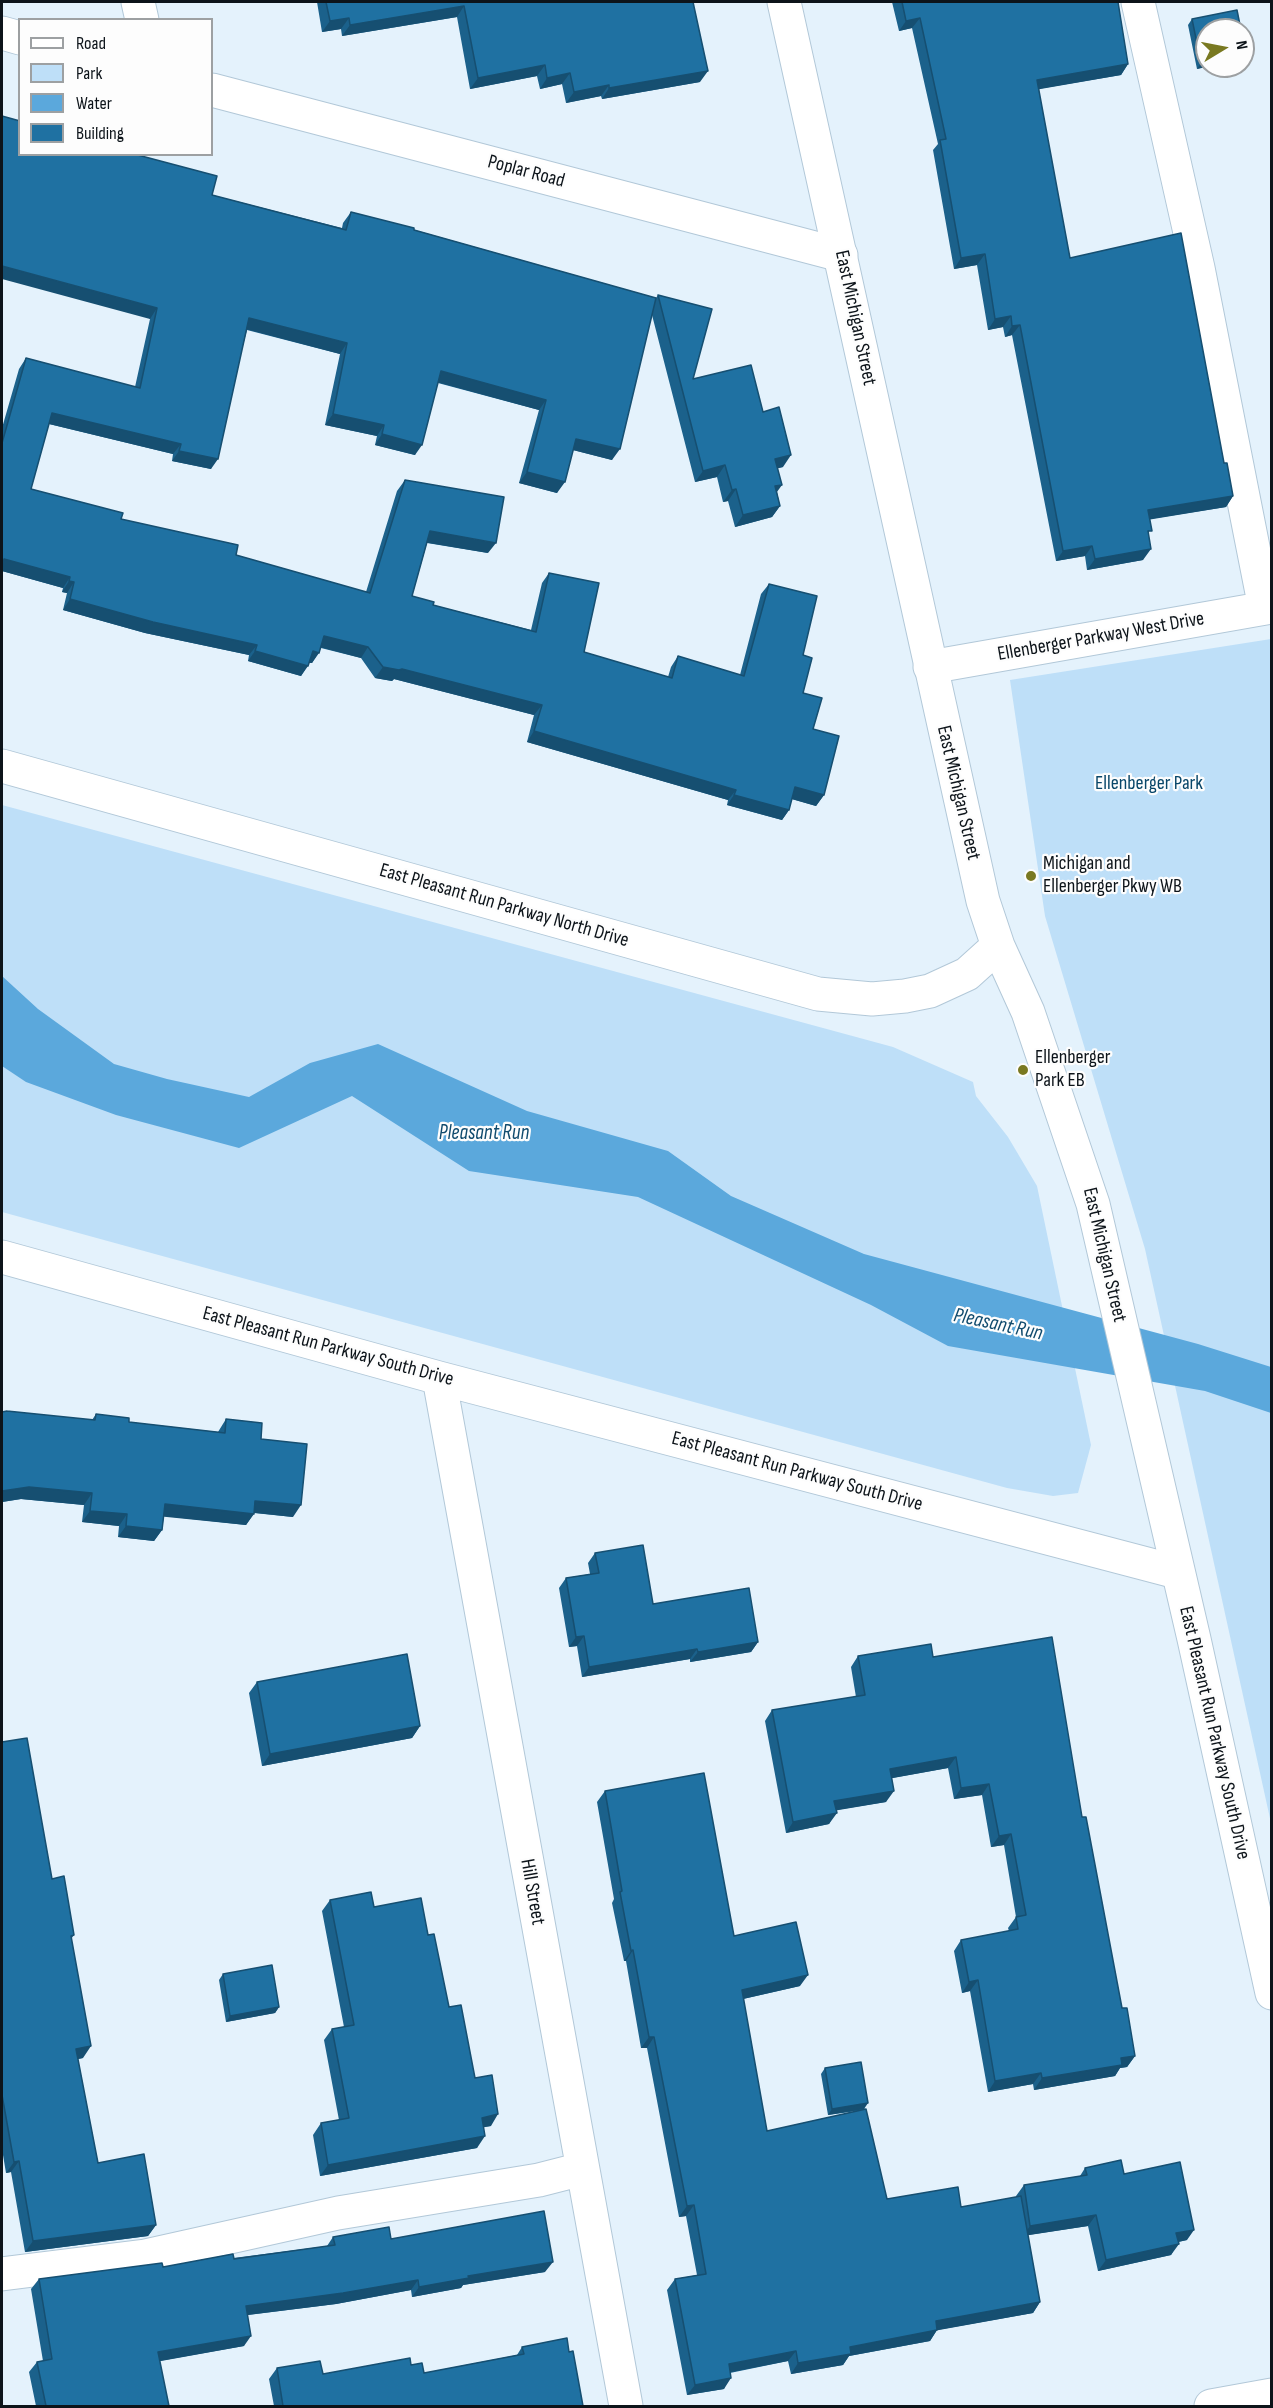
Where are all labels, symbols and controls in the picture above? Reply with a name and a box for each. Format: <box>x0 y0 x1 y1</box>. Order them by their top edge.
legend <box>18 18 213 156</box>
north arrow <box>1195 18 1255 78</box>
text: Road <box>76 33 106 54</box>
text: N <box>1231 39 1251 51</box>
text: Park <box>76 63 102 84</box>
text: Water <box>76 93 112 114</box>
text: Building <box>76 123 124 144</box>
street label: Poplar Road <box>485 150 567 194</box>
street label: East Michigan Street <box>829 248 881 388</box>
street label: Ellenberger Parkway West Drive <box>996 607 1206 667</box>
street label: East Michigan Street <box>931 723 985 863</box>
park label: Ellenberger Park <box>1095 772 1203 796</box>
place label: Michigan and Ellenberger Pkwy WB <box>1043 852 1182 899</box>
street label: East Pleasant Run Parkway North Drive <box>377 859 631 953</box>
marker: Michigan and Ellenberger Pkwy WB <box>1024 869 1038 883</box>
place label: Ellenberger Park EB <box>1035 1046 1110 1093</box>
marker: Ellenberger Park EB <box>1016 1063 1030 1077</box>
water label: Pleasant Run <box>439 1121 529 1147</box>
street label: East Michigan Street <box>1077 1185 1131 1325</box>
street label: East Pleasant Run Parkway South Drive <box>200 1302 456 1392</box>
water label: Pleasant Run <box>951 1303 1045 1347</box>
street label: East Pleasant Run Parkway South Drive <box>669 1427 925 1517</box>
street label: East Pleasant Run Parkway South Drive <box>1173 1604 1255 1862</box>
street label: Hill Street <box>514 1857 550 1927</box>

